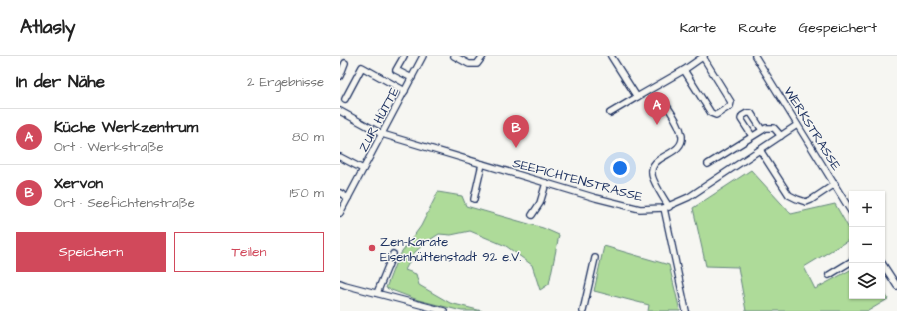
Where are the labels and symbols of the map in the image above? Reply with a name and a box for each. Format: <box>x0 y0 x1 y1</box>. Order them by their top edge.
street label: WERKSTRASSE <box>779 83 845 174</box>
street label: ZUR HÜTTE <box>354 84 404 155</box>
pin: A <box>644 92 670 125</box>
pin: B <box>503 115 529 148</box>
street label: SEEFICHTENSTRASSE <box>511 154 645 206</box>
your location <box>610 158 630 178</box>
place label: Zen-Karate Eisenhüttenstadt 92 e.V. <box>380 233 521 266</box>
marker: Zen-Karate Eisenhüttenstadt 92 e.V. <box>367 243 377 253</box>

